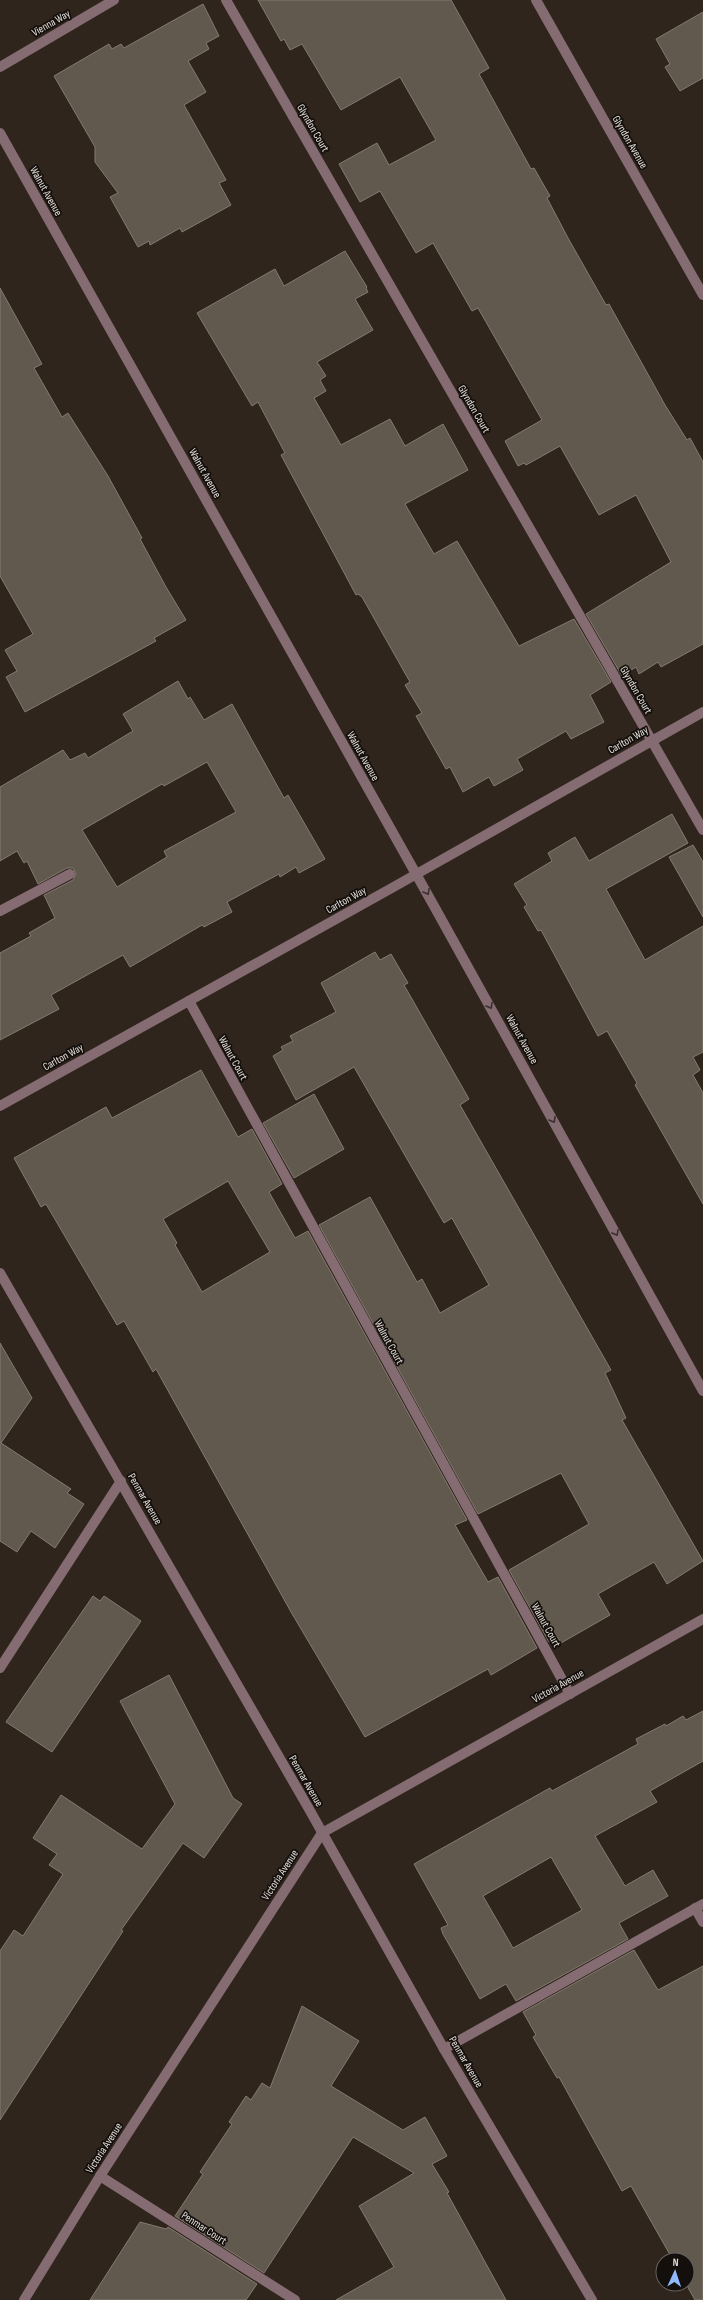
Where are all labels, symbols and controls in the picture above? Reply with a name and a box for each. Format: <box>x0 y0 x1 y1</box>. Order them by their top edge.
street label: Vienna Way <box>30 6 73 39</box>
street label: Glyndon Court <box>294 102 332 155</box>
street label: Glyndon Avenue <box>610 113 650 171</box>
street label: Walnut Avenue <box>27 164 65 218</box>
street label: Glyndon Court <box>455 383 493 436</box>
street label: Walnut Avenue <box>186 446 224 500</box>
street label: Glyndon Court <box>617 664 655 717</box>
street label: Carlton Way <box>606 723 651 757</box>
street label: Walnut Avenue <box>344 729 382 783</box>
street label: Carlton Way <box>324 883 369 916</box>
one-way arrow <box>422 888 429 895</box>
one-way arrow <box>485 1002 492 1009</box>
street label: Walnut Avenue <box>503 1012 541 1066</box>
street label: Walnut Court <box>216 1034 251 1083</box>
street label: Carlton Way <box>41 1040 86 1073</box>
one-way arrow <box>548 1115 555 1123</box>
one-way arrow <box>611 1229 618 1237</box>
street label: Walnut Court <box>372 1318 407 1367</box>
street label: Penmar Avenue <box>125 1471 165 1527</box>
street label: Walnut Court <box>529 1601 564 1650</box>
street label: Victoria Avenue <box>530 1666 586 1706</box>
street label: Penmar Avenue <box>286 1753 326 1809</box>
street label: Victoria Avenue <box>259 1847 301 1903</box>
street label: Penmar Avenue <box>446 2034 486 2090</box>
street label: Victoria Avenue <box>83 2120 125 2176</box>
street label: Penmar Court <box>179 2209 229 2248</box>
north arrow <box>655 2252 695 2292</box>
text: N <box>672 2256 679 2269</box>

